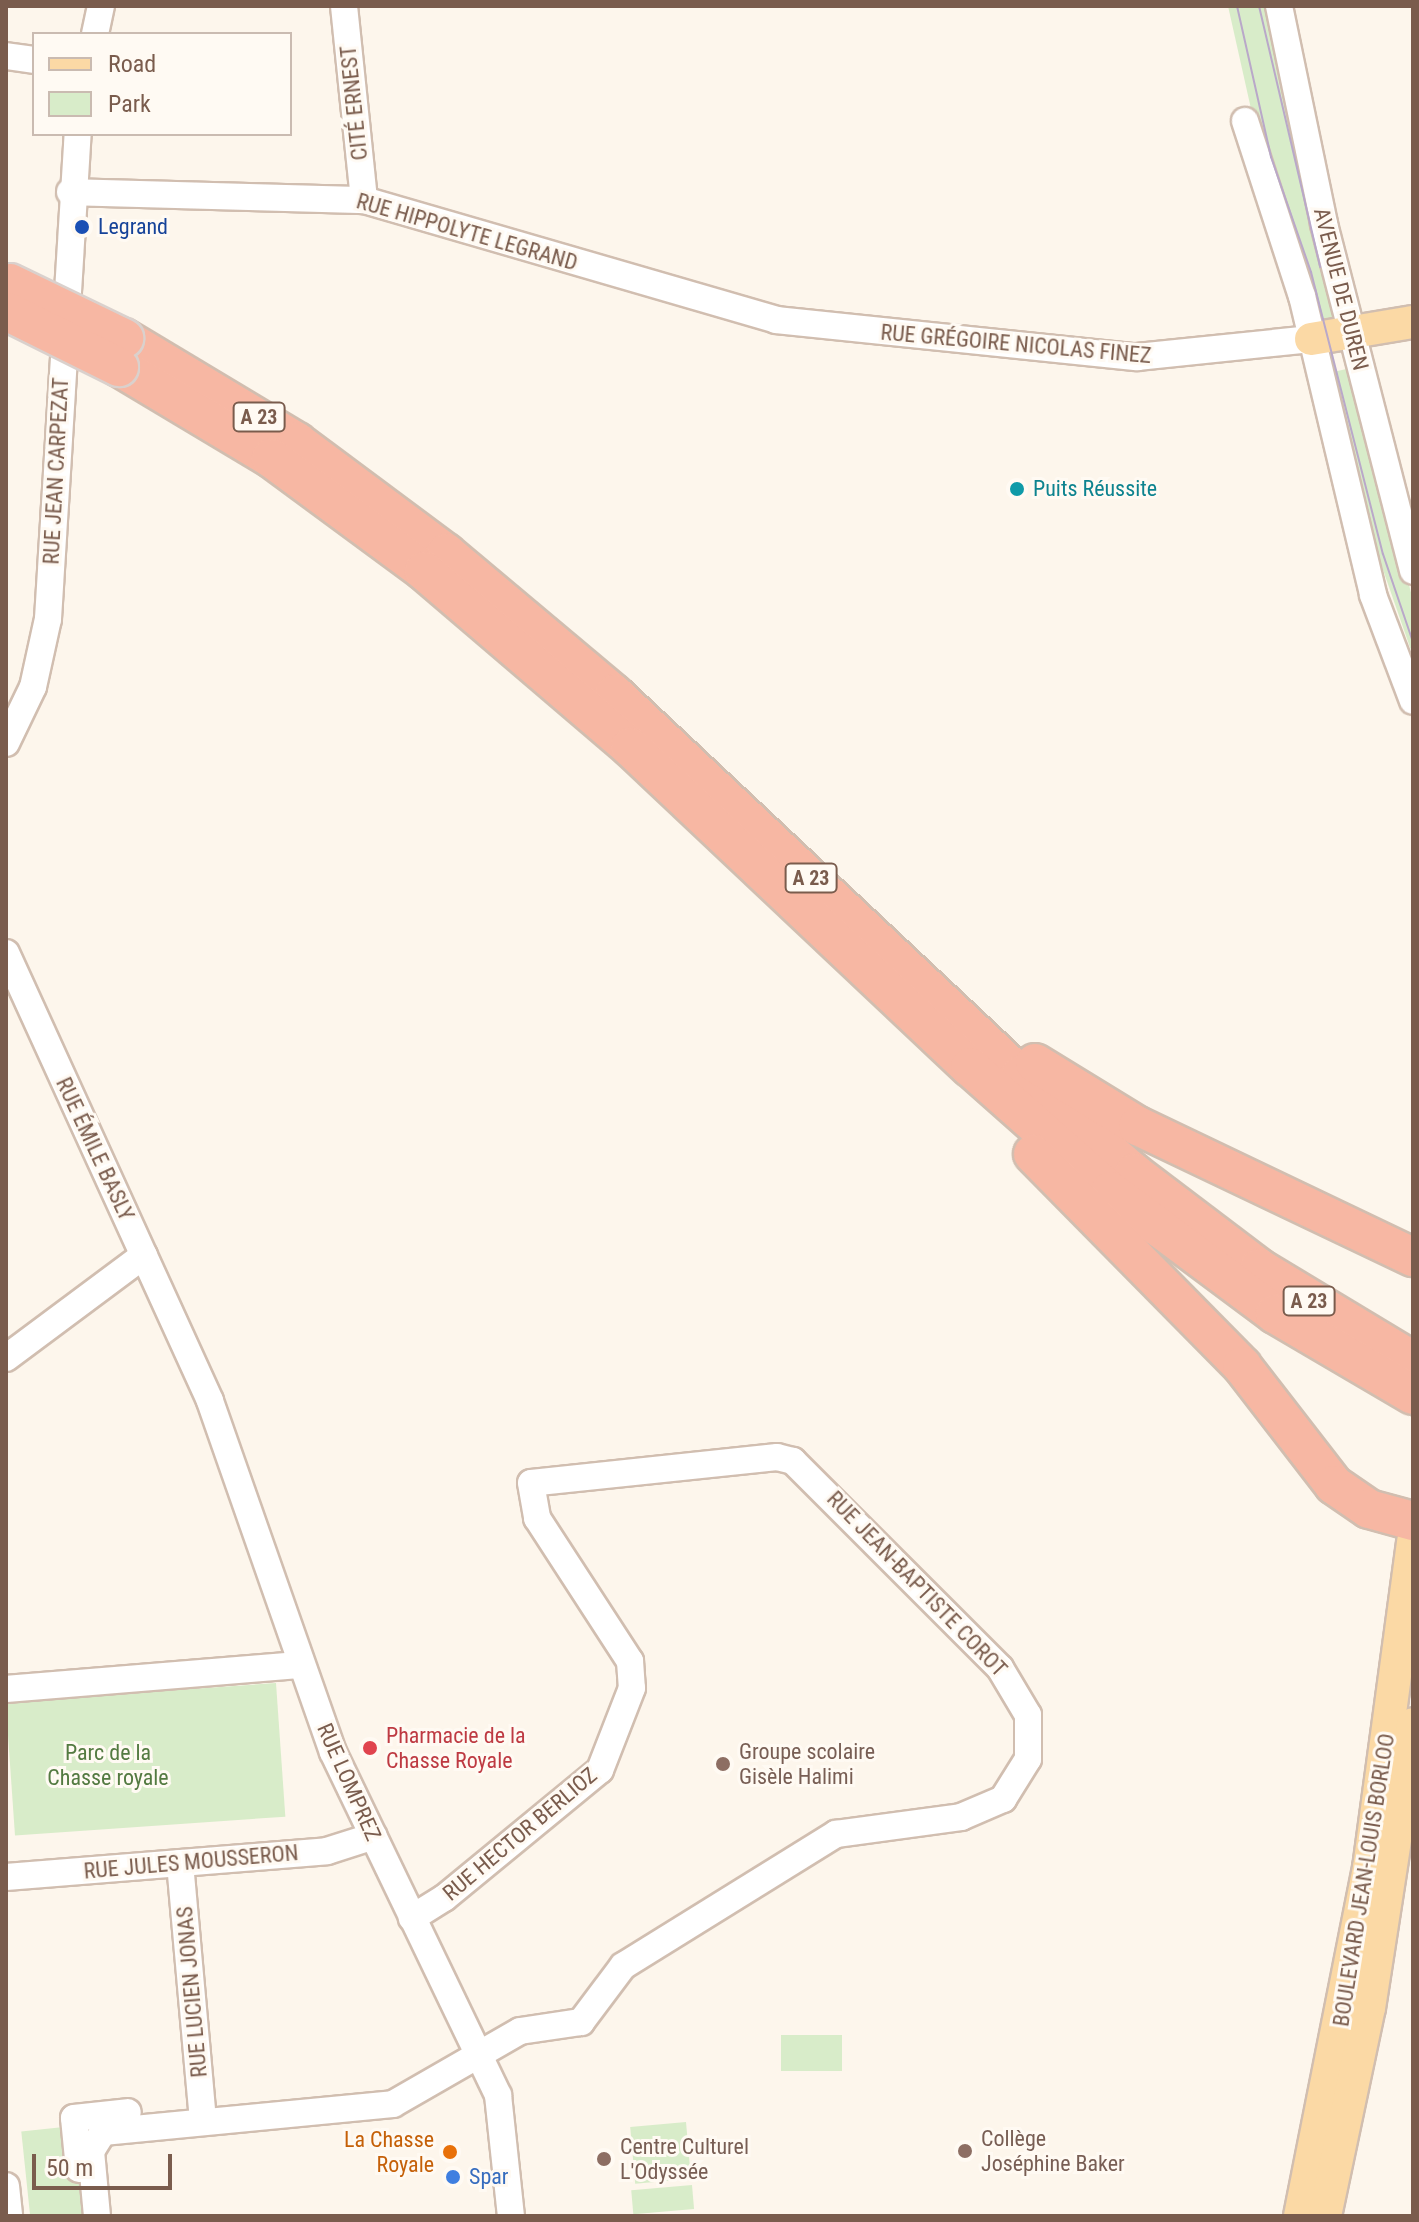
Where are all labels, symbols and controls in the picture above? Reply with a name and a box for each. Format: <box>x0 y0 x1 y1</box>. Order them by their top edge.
legend <box>32 32 292 136</box>
street label: CITÉ ERNEST <box>335 44 373 162</box>
text: Road <box>108 50 156 78</box>
text: Park <box>108 90 151 118</box>
street label: RUE HIPPOLYTE LEGRAND <box>353 188 581 276</box>
street label: AVENUE DE DUREN <box>1308 205 1374 373</box>
place label: Legrand <box>98 214 168 240</box>
marker: Legrand <box>73 218 91 236</box>
street label: RUE GRÉGOIRE NICOLAS FINEZ <box>879 319 1153 369</box>
street label: RUE JEAN CARPEZAT <box>38 377 74 565</box>
road number: A 23 <box>231 401 287 433</box>
place label: Puits Réussite <box>1033 476 1157 502</box>
marker: Puits Réussite <box>1008 480 1026 498</box>
road number: A 23 <box>783 862 839 894</box>
street label: RUE ÉMILE BASLY <box>50 1073 140 1225</box>
road number: A 23 <box>1281 1285 1337 1317</box>
street label: RUE JEAN-BAPTISTE COROT <box>821 1486 1013 1682</box>
street label: RUE LOMPREZ <box>311 1719 387 1845</box>
place label: Pharmacie de la Chasse Royale <box>386 1722 526 1774</box>
street label: BOULEVARD JEAN-LOUIS BORLOO <box>1328 1732 1400 2028</box>
place label: Groupe scolaire Gisèle Halimi <box>739 1738 875 1790</box>
park label: Parc de la Chasse royale <box>47 1739 169 1790</box>
marker: Pharmacie de la Chasse Royale <box>361 1739 379 1757</box>
marker: Groupe scolaire Gisèle Halimi <box>714 1755 732 1773</box>
street label: RUE HECTOR BERLIOZ <box>438 1762 602 1906</box>
street label: RUE JULES MOUSSERON <box>83 1839 299 1885</box>
street label: RUE LUCIEN JONAS <box>171 1905 213 2079</box>
place label: Collège Joséphine Baker <box>981 2125 1125 2176</box>
place label: La Chasse Royale <box>344 2126 434 2178</box>
place label: Centre Culturel L'Odyssée <box>620 2133 749 2184</box>
scale bar <box>36 2138 176 2188</box>
marker: Collège Joséphine Baker <box>956 2142 974 2160</box>
marker: La Chasse Royale <box>441 2143 459 2161</box>
marker: Centre Culturel L'Odyssée <box>595 2150 613 2168</box>
text: 50 m <box>46 2154 93 2182</box>
place label: Spar <box>469 2164 508 2190</box>
marker: Spar <box>444 2168 462 2186</box>

